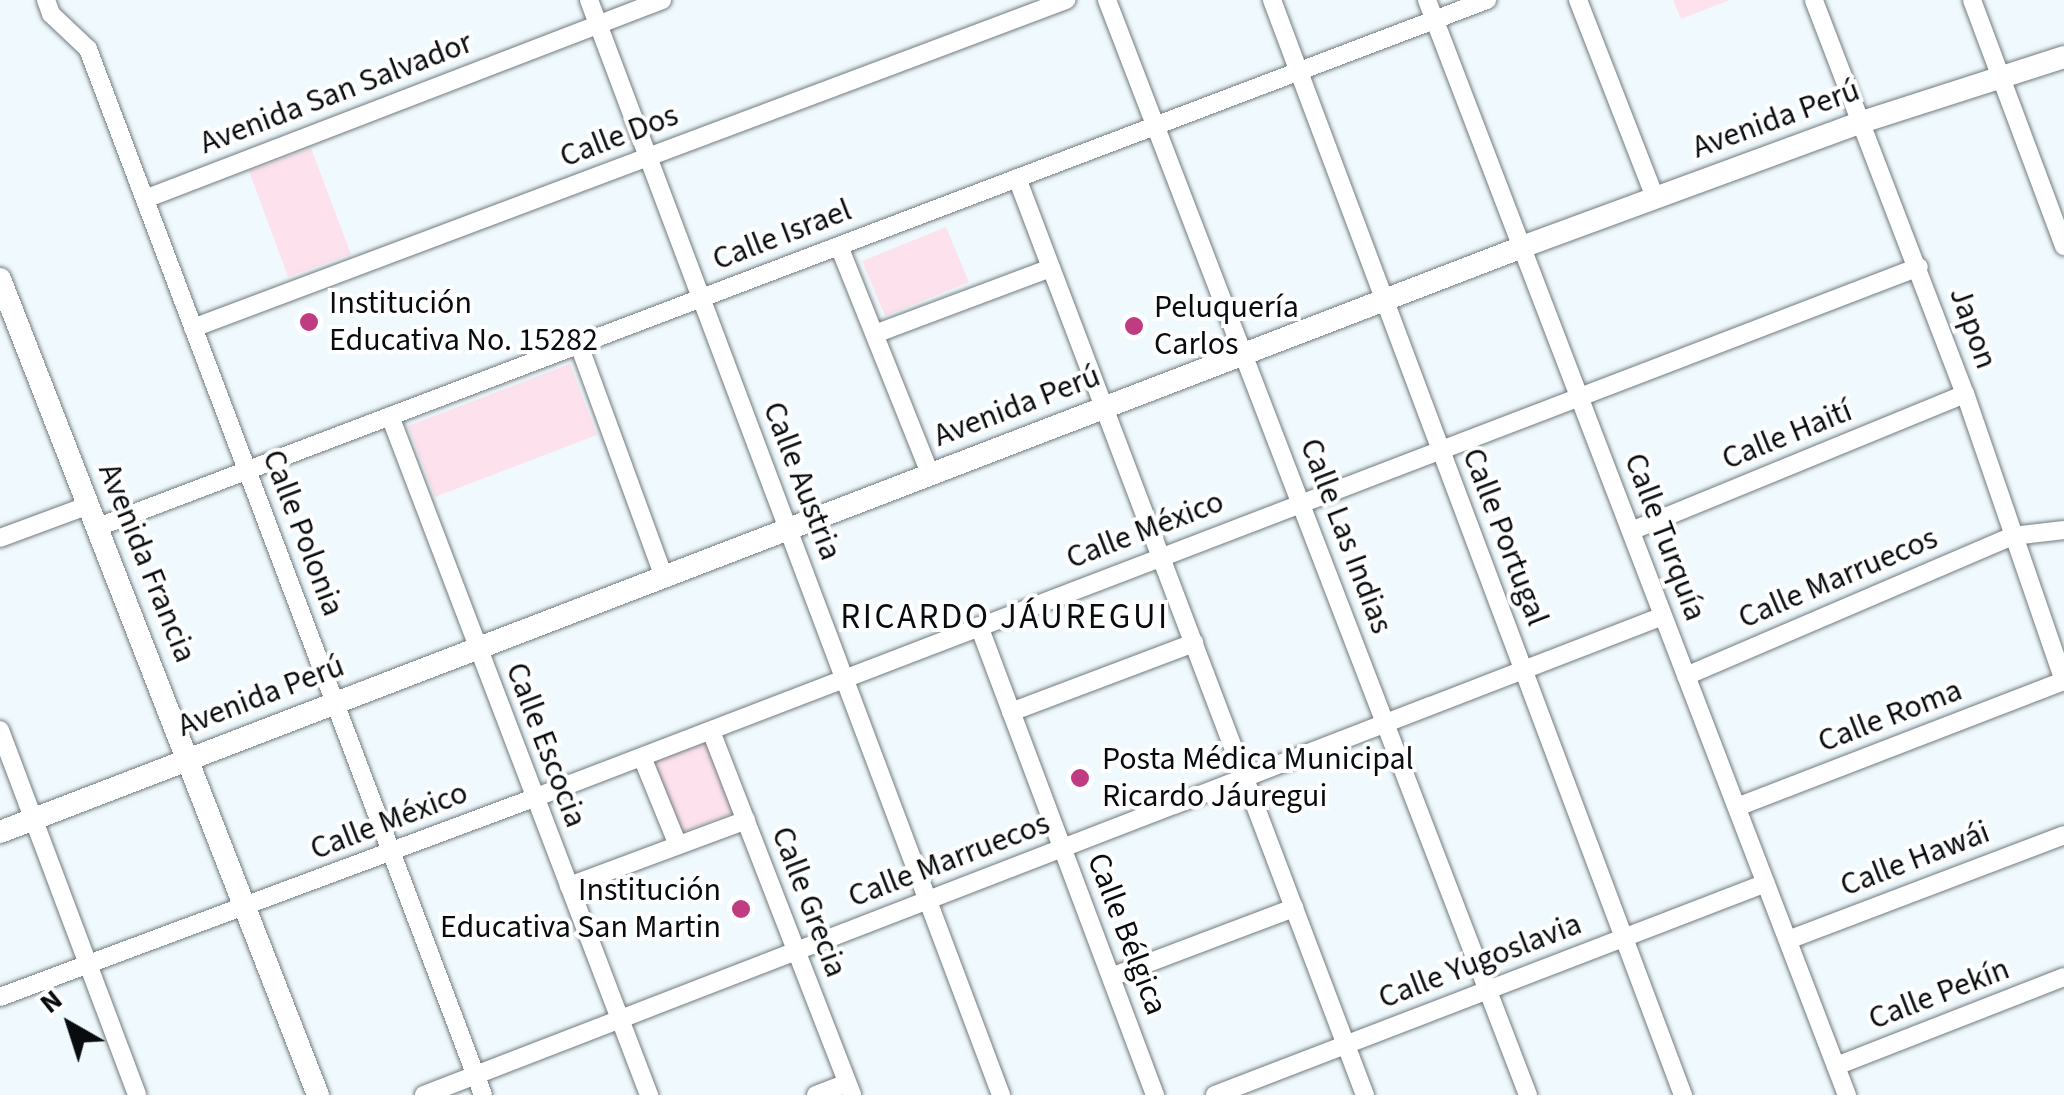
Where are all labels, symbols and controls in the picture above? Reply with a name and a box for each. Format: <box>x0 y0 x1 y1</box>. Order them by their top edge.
street label: Avenida San Salvador <box>194 23 478 163</box>
street label: Avenida Perú <box>1687 71 1865 167</box>
street label: Calle Dos <box>555 96 683 176</box>
street label: Calle Israel <box>707 191 857 279</box>
street label: Japon <box>1941 282 2005 374</box>
place label: Institución Educativa No. 15282 <box>329 285 598 360</box>
place label: Peluquería Carlos <box>1154 289 1299 364</box>
marker: Institución Educativa No. 15282 <box>298 311 320 333</box>
marker: Peluquería Carlos <box>1123 315 1145 337</box>
street label: Avenida Perú <box>928 357 1106 455</box>
street label: Calle Haití <box>1717 392 1857 478</box>
street label: Calle Austria <box>754 397 850 565</box>
street label: Calle Las Indias <box>1291 433 1401 639</box>
street label: Calle Portugal <box>1454 443 1556 631</box>
street label: Calle Polonia <box>254 445 352 621</box>
street label: Calle Turquía <box>1616 448 1714 626</box>
street label: Avenida Francia <box>90 458 204 668</box>
street label: Calle México <box>1061 482 1229 578</box>
street label: Calle Marruecos <box>1733 519 1943 637</box>
district label: RICARDO JÁUREGUI <box>840 596 1170 638</box>
street label: Avenida Perú <box>172 647 350 745</box>
street label: Calle Escocia <box>497 657 595 833</box>
street label: Calle Roma <box>1813 671 1967 761</box>
place label: Posta Médica Municipal Ricardo Jáuregui <box>1102 741 1414 816</box>
marker: Posta Médica Municipal Ricardo Jáuregui <box>1067 765 1093 791</box>
street label: Calle México <box>305 773 473 869</box>
street label: Calle Marruecos <box>843 804 1055 916</box>
street label: Calle Hawái <box>1835 813 1995 905</box>
street label: Calle Grecia <box>763 821 855 983</box>
street label: Calle Bélgica <box>1079 848 1175 1020</box>
place label: Institución Educativa San Martin <box>440 872 721 947</box>
marker: Institución Educativa San Martin <box>730 898 752 920</box>
street label: Calle Yugoslavia <box>1373 905 1587 1017</box>
street label: Calle Pekín <box>1863 950 2015 1038</box>
north arrow <box>20 975 120 1075</box>
text: N <box>31 980 71 1023</box>

